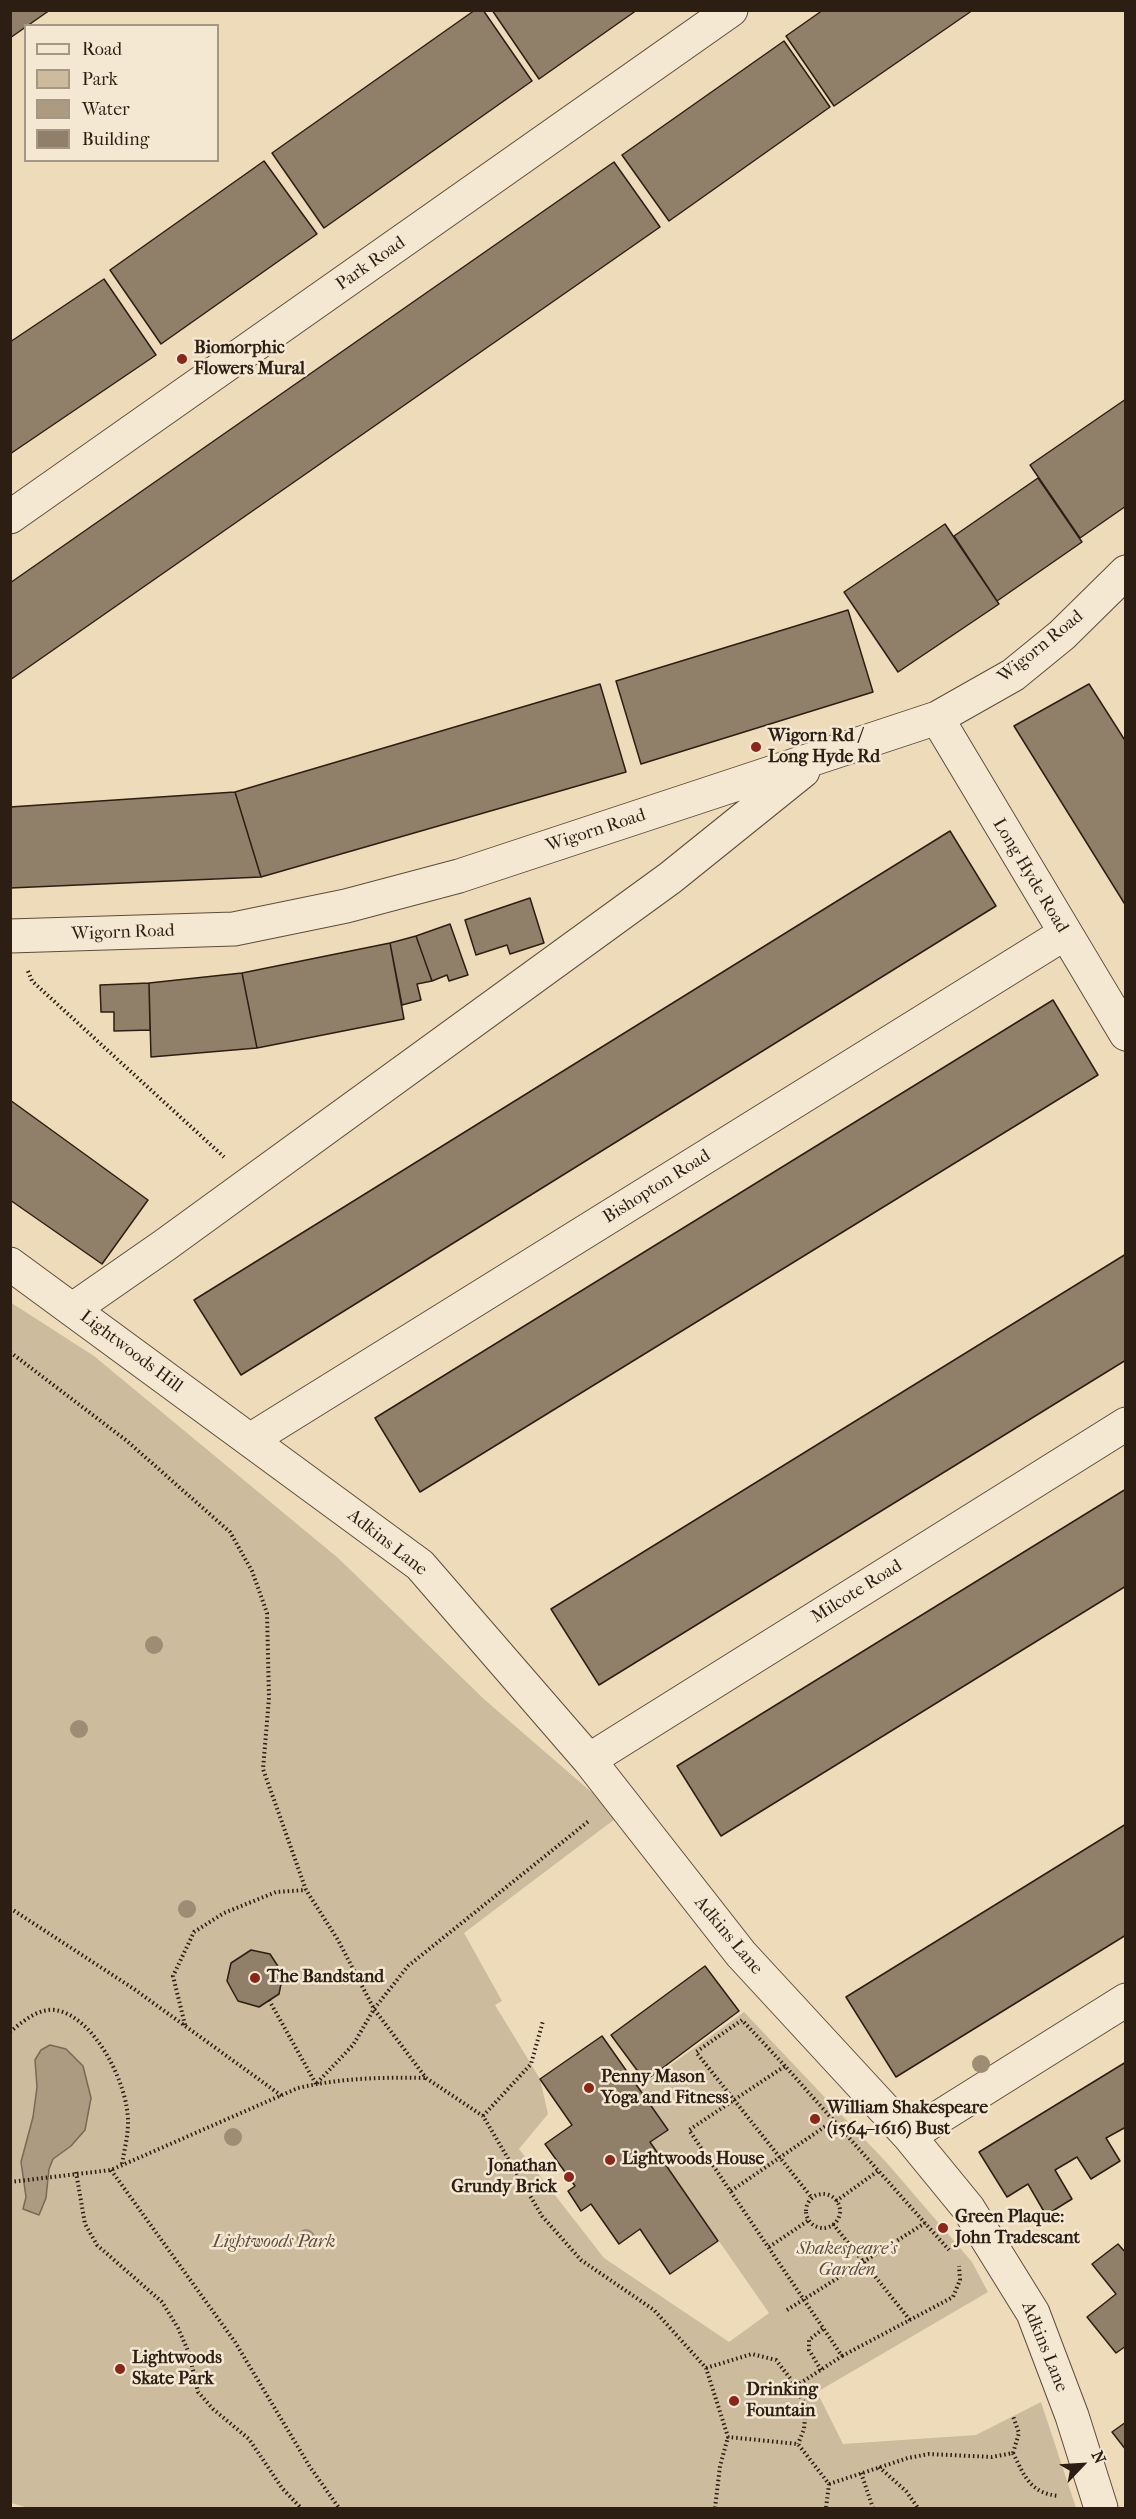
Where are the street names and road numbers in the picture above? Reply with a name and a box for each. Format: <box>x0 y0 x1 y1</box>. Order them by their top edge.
street label: Park Road <box>332 232 410 296</box>
street label: Wigorn Road <box>994 606 1088 688</box>
street label: Wigorn Road <box>543 805 649 857</box>
street label: Long Hyde Road <box>987 815 1073 937</box>
street label: Wigorn Road <box>71 920 175 946</box>
street label: Bishopton Road <box>599 1145 715 1229</box>
street label: Lightwoods Hill <box>75 1306 187 1398</box>
street label: Adkins Lane <box>343 1505 431 1581</box>
street label: Milcote Road <box>808 1556 906 1628</box>
street label: Adkins Lane <box>689 1892 767 1980</box>
street label: Adkins Lane <box>1016 2299 1072 2395</box>

